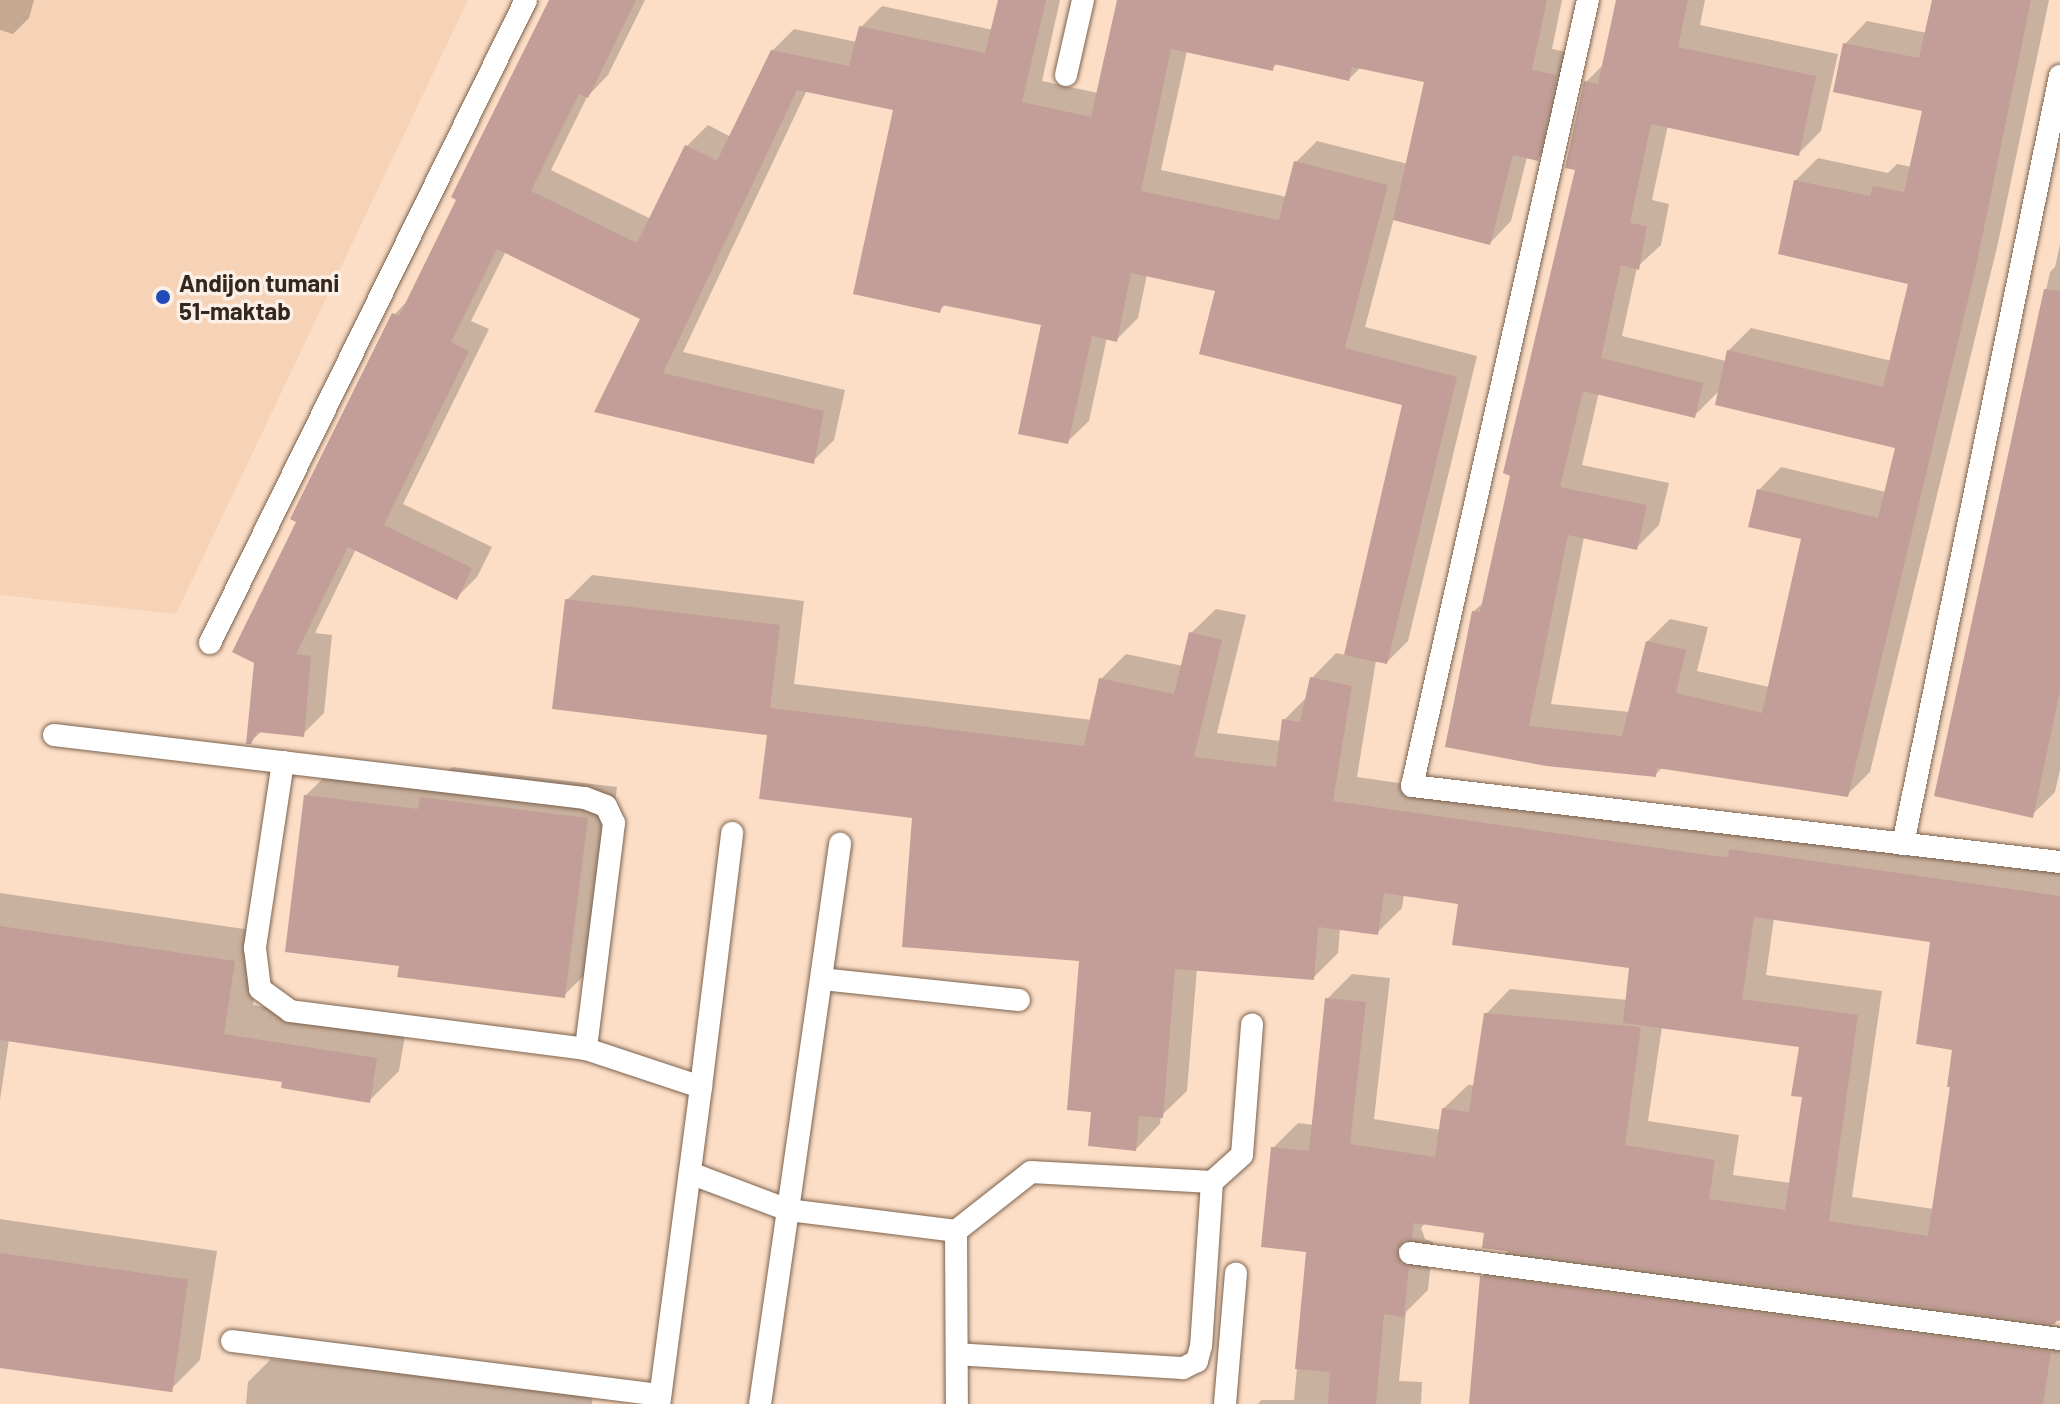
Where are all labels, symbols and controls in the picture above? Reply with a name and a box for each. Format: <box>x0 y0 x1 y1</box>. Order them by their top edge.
place label: Andijon tumani 51-maktab <box>179 269 339 325</box>
marker: Andijon tumani 51-maktab <box>154 288 172 306</box>

